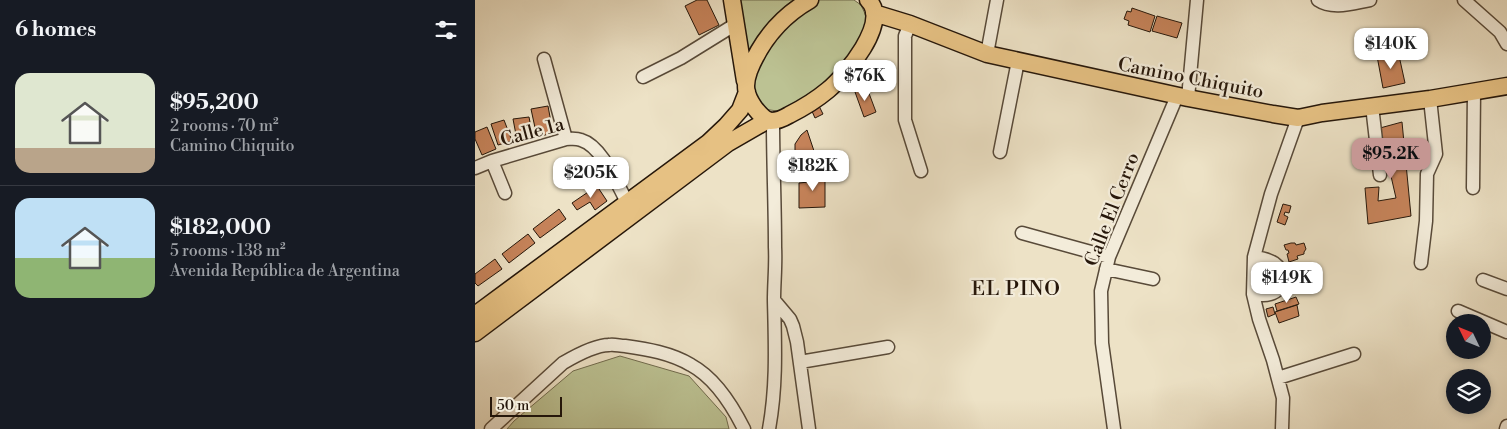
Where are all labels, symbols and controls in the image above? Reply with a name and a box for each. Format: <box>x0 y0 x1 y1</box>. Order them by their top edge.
icon: filters <box>432 16 460 44</box>
text: 6 homes <box>15 17 96 43</box>
pin: $140K <box>1356 28 1426 70</box>
text: $140K <box>1365 34 1417 54</box>
street label: Camino Chiquito <box>1116 52 1266 104</box>
pin: $76K <box>835 59 895 102</box>
text: $76K <box>844 66 886 86</box>
text: $95,200 <box>170 90 259 116</box>
icon: home <box>55 93 115 153</box>
street label: Calle 1a <box>498 112 567 152</box>
text: 2 rooms · 70 m² <box>170 116 279 136</box>
text: Camino Chiquito <box>170 136 295 156</box>
pin: $95.2K <box>1350 138 1432 180</box>
text: $95.2K <box>1363 144 1419 164</box>
street label: Calle El Cerro <box>1079 149 1145 270</box>
pin: $182K <box>778 150 848 192</box>
pin: $205K <box>556 156 626 199</box>
text: $182K <box>788 156 838 176</box>
text: $205K <box>564 163 618 183</box>
text: $182,000 <box>170 215 271 241</box>
icon: home <box>55 218 115 278</box>
text: 5 rooms · 138 m² <box>170 241 286 261</box>
text: Avenida República de Argentina <box>170 261 400 281</box>
pin: $149K <box>1252 262 1322 304</box>
text: $149K <box>1262 268 1312 288</box>
district label: EL PINO <box>971 277 1061 302</box>
north arrow <box>1446 314 1491 359</box>
map controls <box>1446 314 1491 414</box>
button: layers <box>1446 369 1491 414</box>
scale bar <box>490 394 563 417</box>
text: 50 m <box>497 397 529 415</box>

